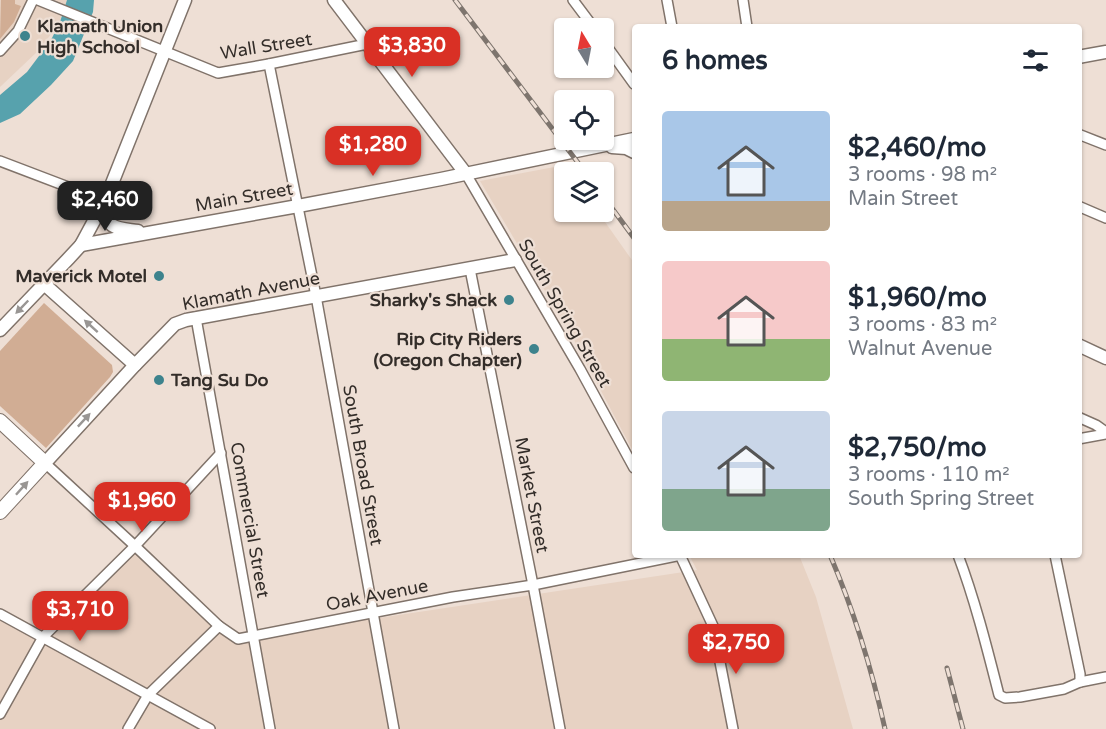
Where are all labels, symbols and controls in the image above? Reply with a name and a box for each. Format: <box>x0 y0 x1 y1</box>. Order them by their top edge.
place label: Klamath Union High School <box>37 15 163 58</box>
north arrow <box>554 18 614 78</box>
map controls <box>554 18 614 222</box>
pin: $3,830 <box>363 27 461 78</box>
street label: Wall Street <box>219 28 314 64</box>
marker: Klamath Union High School <box>18 29 32 43</box>
text: $3,830 <box>378 34 446 58</box>
icon: filters <box>1019 44 1052 77</box>
text: 6 homes <box>662 45 768 76</box>
button: locate <box>554 90 614 150</box>
pin: $1,280 <box>324 126 422 177</box>
text: $2,460/mo <box>848 132 986 163</box>
text: $1,280 <box>339 133 407 157</box>
icon: home <box>710 135 782 207</box>
button: layers <box>554 162 614 222</box>
text: 3 rooms · 98 m² <box>848 163 997 187</box>
street label: Main Street <box>193 178 295 216</box>
pin: $2,460 <box>56 181 154 232</box>
text: Main Street <box>848 187 958 211</box>
text: $2,460 <box>71 188 139 212</box>
street label: South Spring Street <box>514 235 616 391</box>
place label: Maverick Motel <box>15 265 147 287</box>
street label: Klamath Avenue <box>180 267 322 315</box>
marker: Maverick Motel <box>152 269 166 283</box>
text: $1,960/mo <box>848 282 987 313</box>
icon: home <box>710 285 782 357</box>
place label: Sharky's Shack <box>370 289 497 311</box>
marker: Sharky's Shack <box>502 293 516 307</box>
one-way arrow <box>15 299 29 314</box>
text: 3 rooms · 83 m² <box>848 313 997 337</box>
one-way arrow <box>84 320 99 333</box>
place label: Rip City Riders (Oregon Chapter) <box>374 328 522 371</box>
text: Walnut Avenue <box>848 337 992 361</box>
marker: Rip City Riders (Oregon Chapter) <box>527 342 541 356</box>
place label: Tang Su Do <box>170 369 268 391</box>
marker: Tang Su Do <box>152 373 166 387</box>
street label: South Broad Street <box>338 383 388 547</box>
one-way arrow <box>77 412 91 427</box>
text: $2,750/mo <box>848 432 987 463</box>
street label: Market Street <box>510 435 554 555</box>
icon: home <box>710 435 782 507</box>
street label: Commercial Street <box>225 440 275 600</box>
text: 3 rooms · 110 m² <box>848 463 1010 487</box>
one-way arrow <box>15 480 29 495</box>
pin: $1,960 <box>93 482 191 533</box>
text: South Spring Street <box>848 487 1034 511</box>
text: $1,960 <box>108 489 176 513</box>
street label: Oak Avenue <box>324 574 430 616</box>
pin: $3,710 <box>31 591 129 642</box>
text: $3,710 <box>46 598 114 622</box>
pin: $2,750 <box>687 624 785 675</box>
text: $2,750 <box>702 631 770 655</box>

